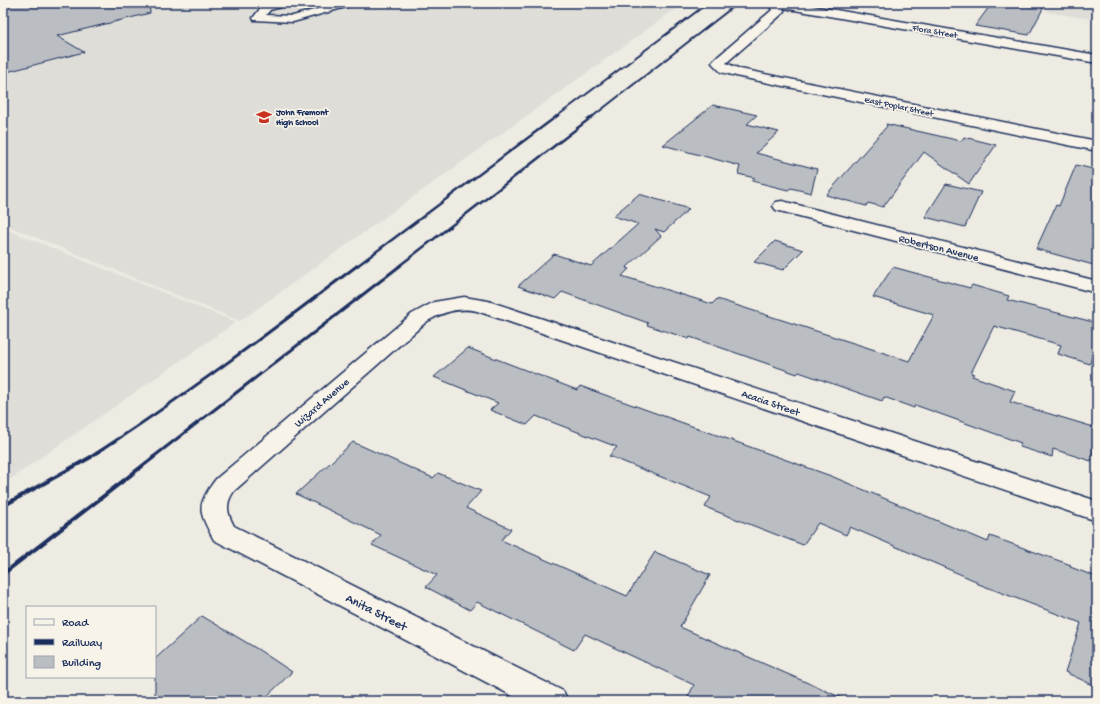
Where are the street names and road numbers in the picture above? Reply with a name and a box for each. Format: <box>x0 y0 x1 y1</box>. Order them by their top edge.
street label: Flora Street <box>910 23 959 42</box>
street label: East Poplar Street <box>863 95 935 120</box>
street label: Robertson Avenue <box>897 233 980 265</box>
street label: Wizard Avenue <box>292 376 352 431</box>
street label: Acacia Street <box>740 388 802 420</box>
street label: Anita Street <box>343 591 411 636</box>

